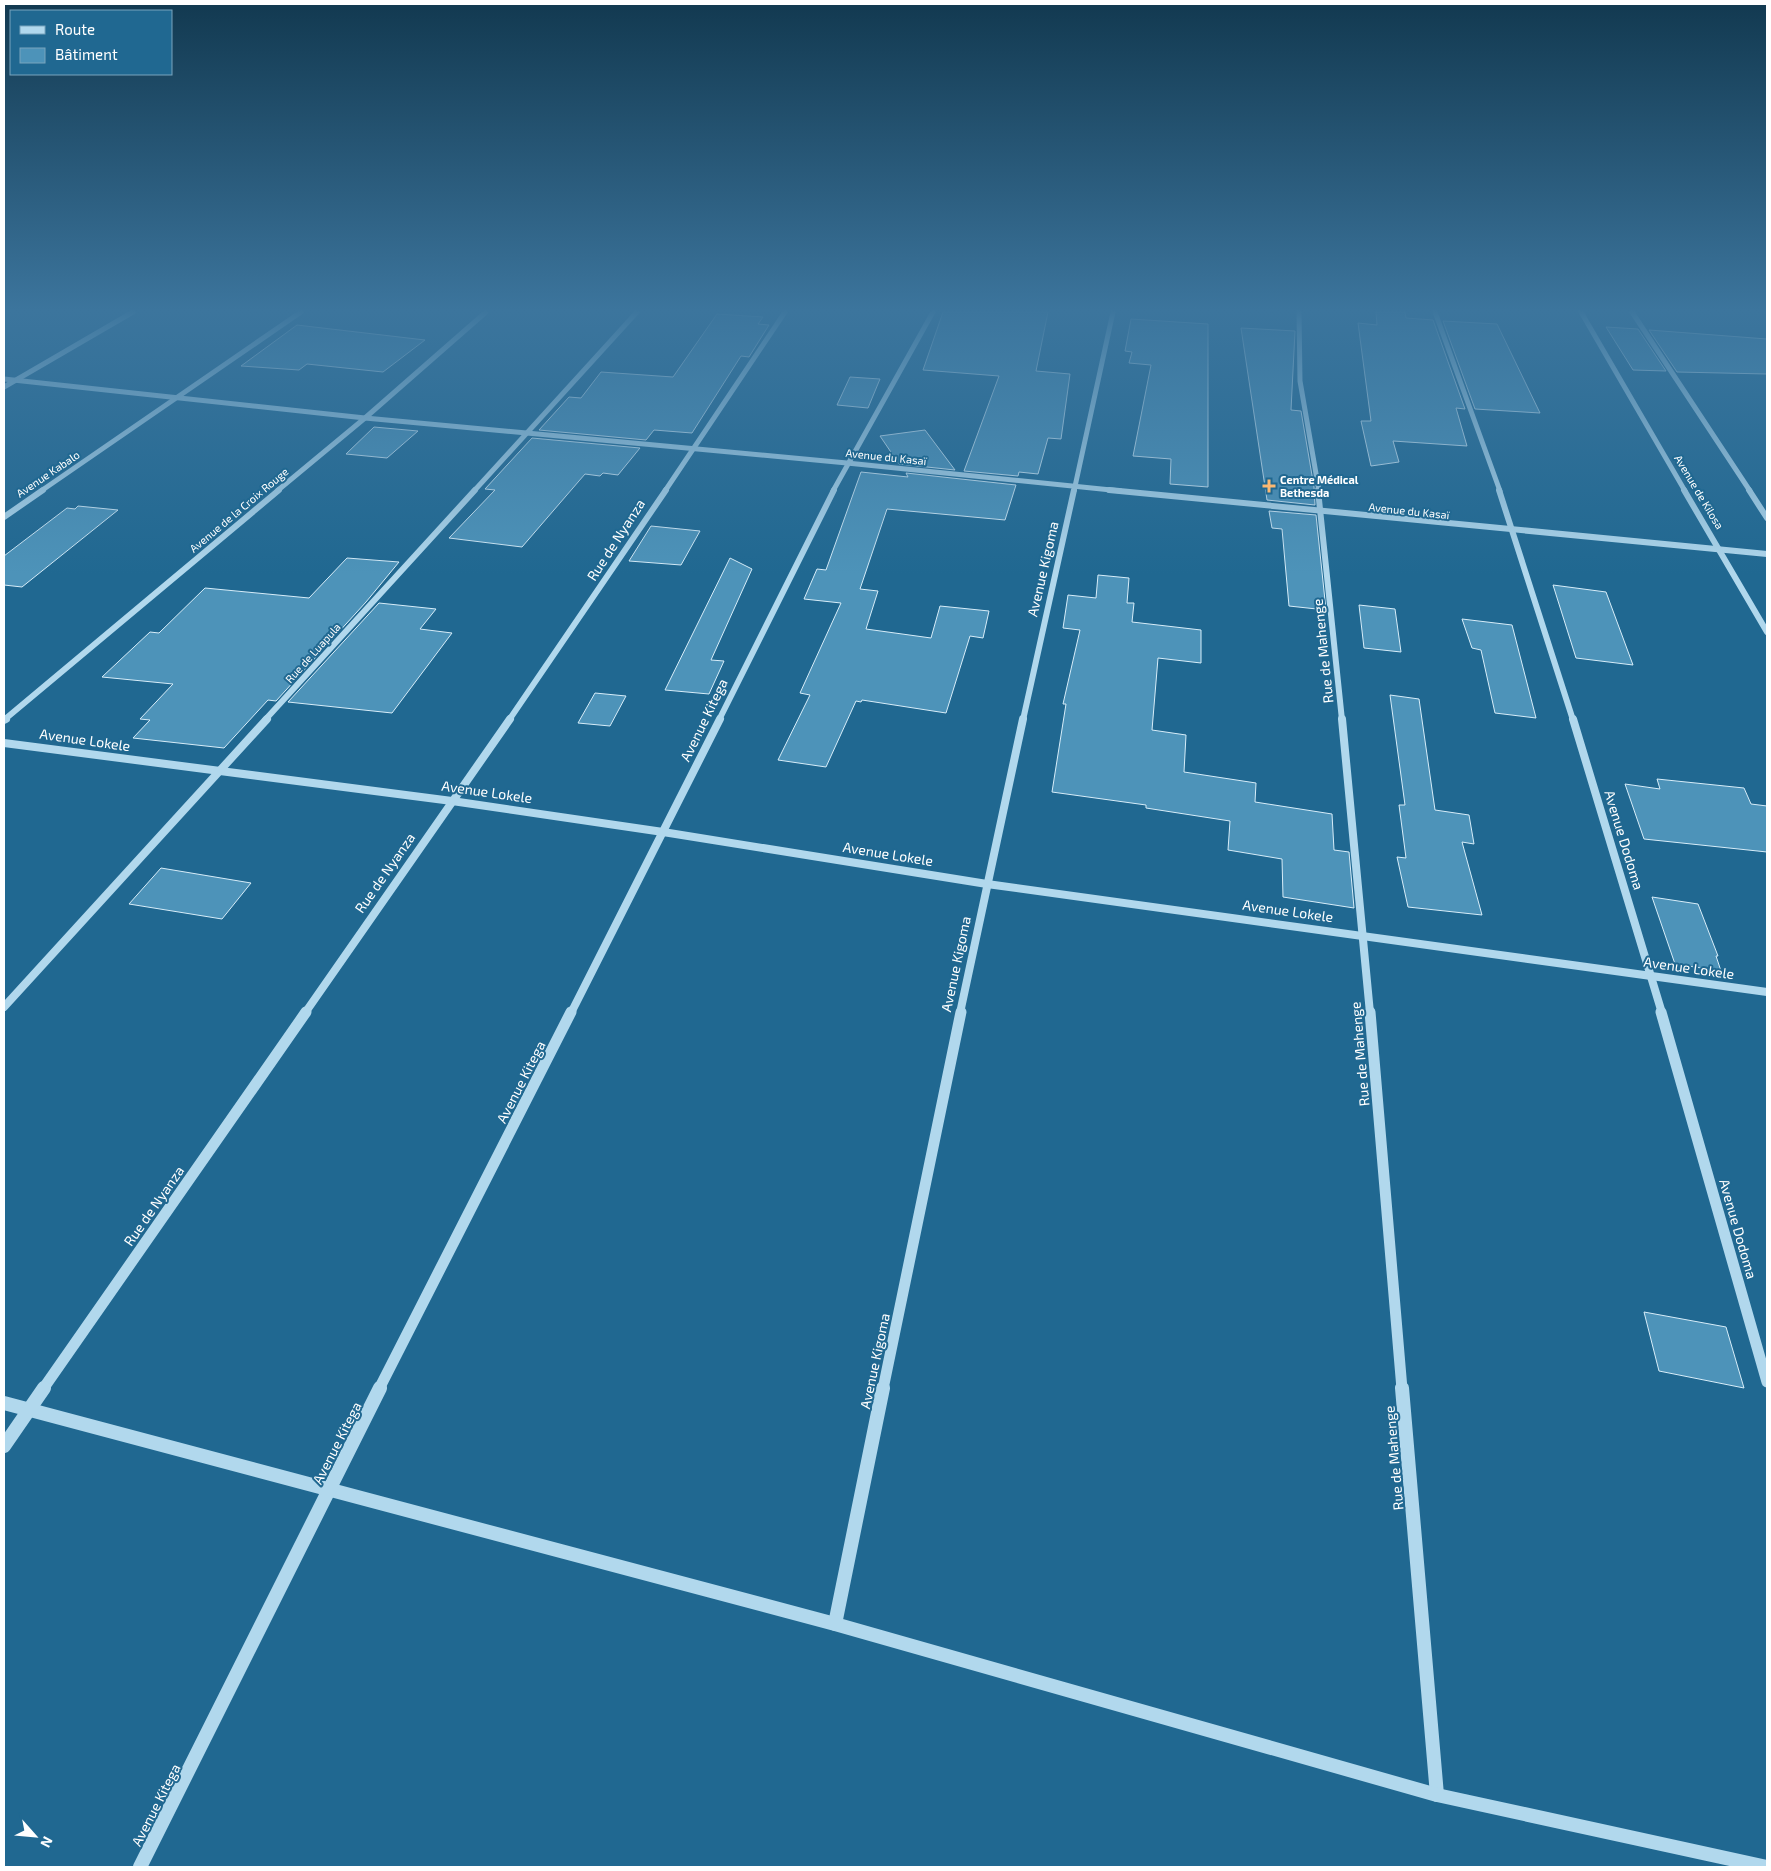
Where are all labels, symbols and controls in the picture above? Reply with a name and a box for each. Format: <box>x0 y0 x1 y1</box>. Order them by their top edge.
legend <box>10 10 172 75</box>
text: Route <box>55 20 95 38</box>
text: Bâtiment <box>55 45 118 63</box>
street label: Avenue du Kasaï <box>845 446 927 467</box>
street label: Avenue Kabalo <box>14 448 82 500</box>
street label: Avenue de Kilosa <box>1672 452 1727 531</box>
street label: Avenue de la Croix Rouge <box>187 464 291 555</box>
place label: Centre Médical Bethesda <box>1280 473 1359 499</box>
marker: Centre Médical Bethesda <box>1262 479 1276 493</box>
street label: Rue de Nyanza <box>583 496 648 584</box>
street label: Avenue du Kasaï <box>1368 500 1450 521</box>
street label: Avenue Kigoma <box>1023 519 1062 618</box>
street label: Rue de Mahenge <box>1309 598 1336 704</box>
street label: Rue de Luapula <box>282 620 343 685</box>
street label: Avenue Kitega <box>676 676 731 764</box>
street label: Avenue Lokele <box>39 725 131 754</box>
street label: Avenue Lokele <box>441 777 533 806</box>
street label: Avenue Dodoma <box>1601 788 1648 892</box>
street label: Rue de Nyanza <box>351 829 418 916</box>
street label: Avenue Lokele <box>842 838 934 869</box>
street label: Avenue Lokele <box>1242 896 1334 925</box>
street label: Avenue Kigoma <box>937 914 974 1013</box>
street label: Avenue Lokele <box>1643 953 1735 982</box>
street label: Rue de Mahenge <box>1346 1001 1373 1107</box>
street label: Avenue Kitega <box>493 1038 549 1126</box>
street label: Rue de Nyanza <box>120 1162 187 1249</box>
street label: Avenue Dodoma <box>1716 1177 1761 1281</box>
street label: Avenue Kigoma <box>856 1311 893 1410</box>
street label: Avenue Kitega <box>309 1399 365 1487</box>
street label: Rue de Mahenge <box>1380 1405 1407 1511</box>
street label: Avenue Kitega <box>128 1761 184 1849</box>
north arrow <box>10 1811 60 1861</box>
text: N <box>37 1834 57 1850</box>

